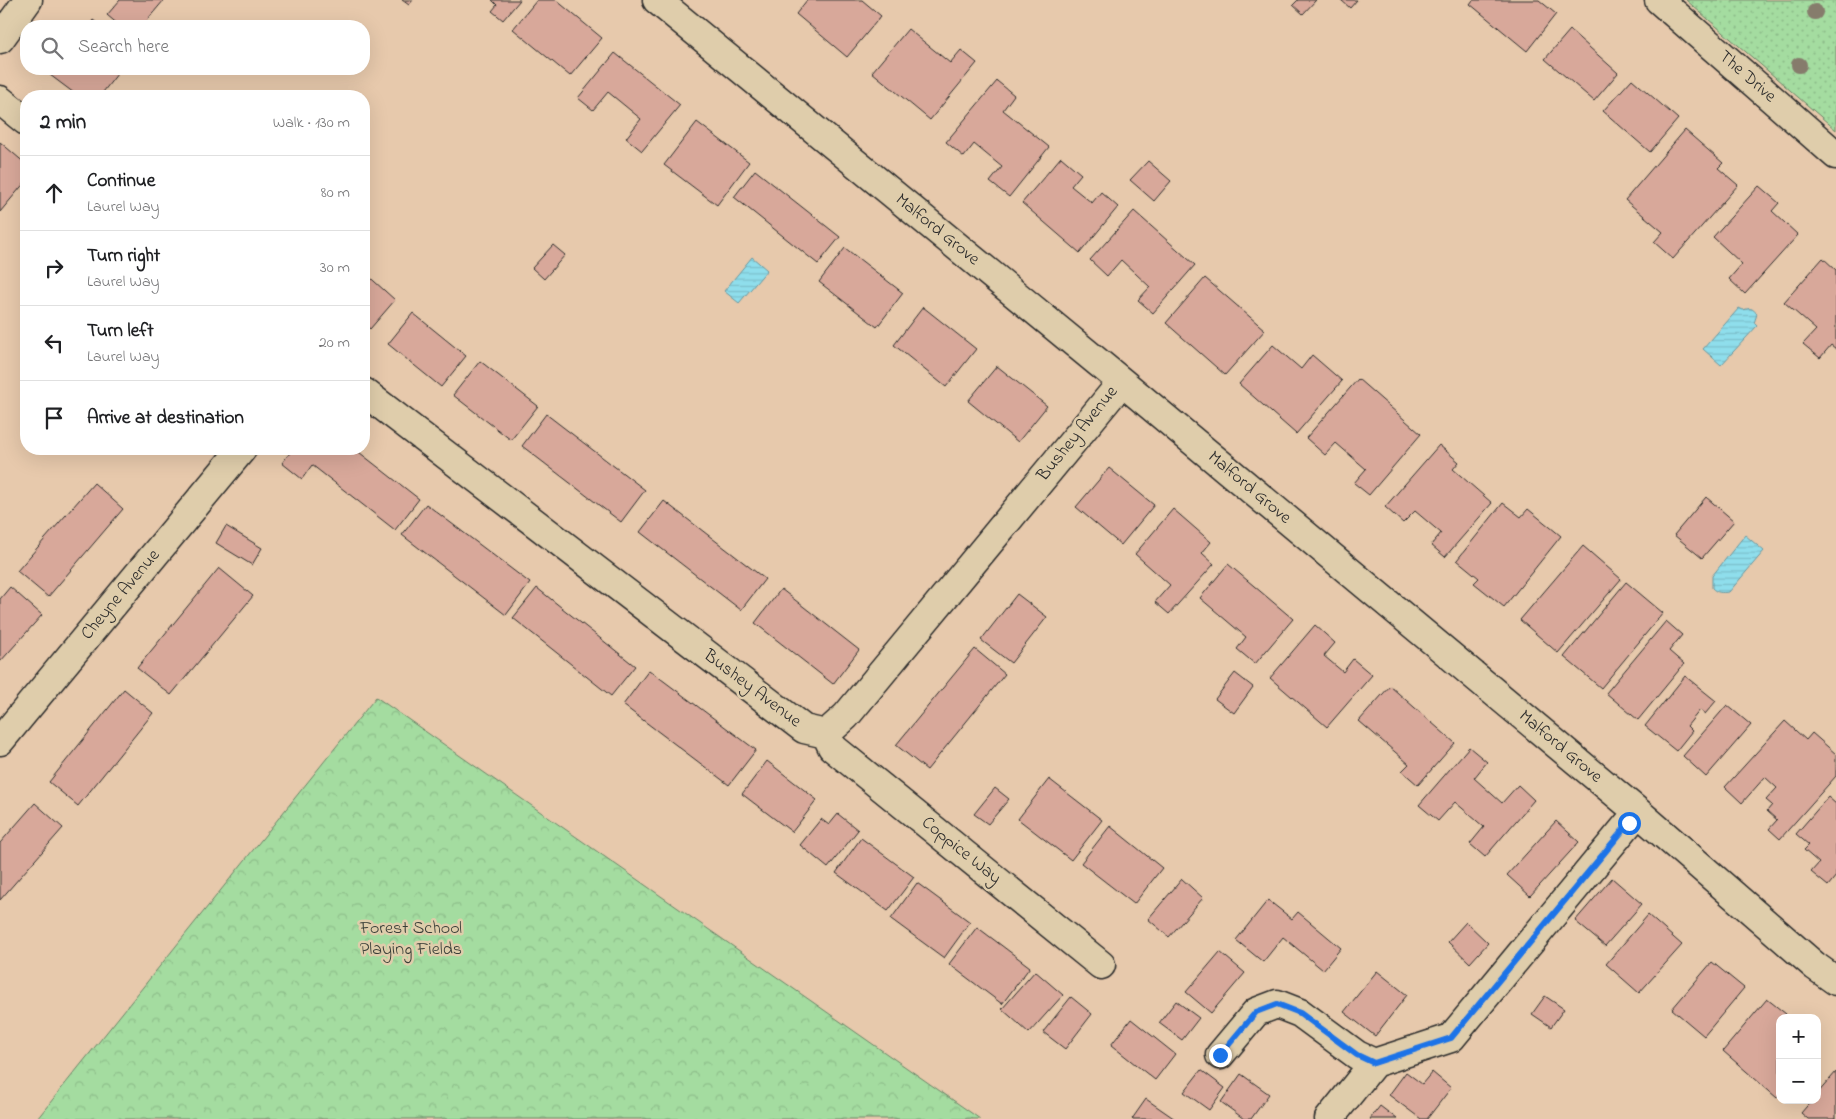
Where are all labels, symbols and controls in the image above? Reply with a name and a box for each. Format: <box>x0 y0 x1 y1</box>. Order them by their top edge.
search box <box>20 20 370 75</box>
icon: search <box>38 34 66 62</box>
text: Search here <box>78 34 169 61</box>
street label: The Drive <box>1712 45 1782 110</box>
text: 2 min <box>40 108 86 138</box>
text: Walk · 130 m <box>273 111 350 135</box>
text: Continue <box>87 168 155 195</box>
icon: ahead <box>40 179 68 207</box>
text: 80 m <box>321 181 350 205</box>
street label: Malford Grove <box>889 188 986 273</box>
text: Laurel Way <box>87 195 159 219</box>
text: Turn right <box>87 243 160 270</box>
icon: right <box>40 254 68 282</box>
text: 30 m <box>320 256 350 280</box>
text: Laurel Way <box>87 270 159 294</box>
text: Turn left <box>87 318 154 345</box>
icon: left <box>40 329 68 357</box>
text: 20 m <box>319 331 350 355</box>
text: Laurel Way <box>87 345 159 369</box>
street label: Bushey Avenue <box>1031 380 1125 488</box>
icon: arrive <box>40 404 68 432</box>
text: Arrive at destination <box>87 405 244 432</box>
street label: Malford Grove <box>1201 445 1297 531</box>
street label: Cheyne Avenue <box>75 543 167 646</box>
street label: Bushey Avenue <box>697 643 807 735</box>
street label: Malford Grove <box>1512 704 1608 790</box>
street label: Coppice Way <box>915 811 1007 891</box>
route start <box>1618 812 1641 835</box>
park label: Forest School Playing Fields <box>359 916 462 964</box>
map controls <box>1776 1014 1821 1104</box>
button: + <box>1776 1014 1821 1059</box>
route end <box>1209 1044 1232 1067</box>
button: − <box>1776 1059 1821 1104</box>

